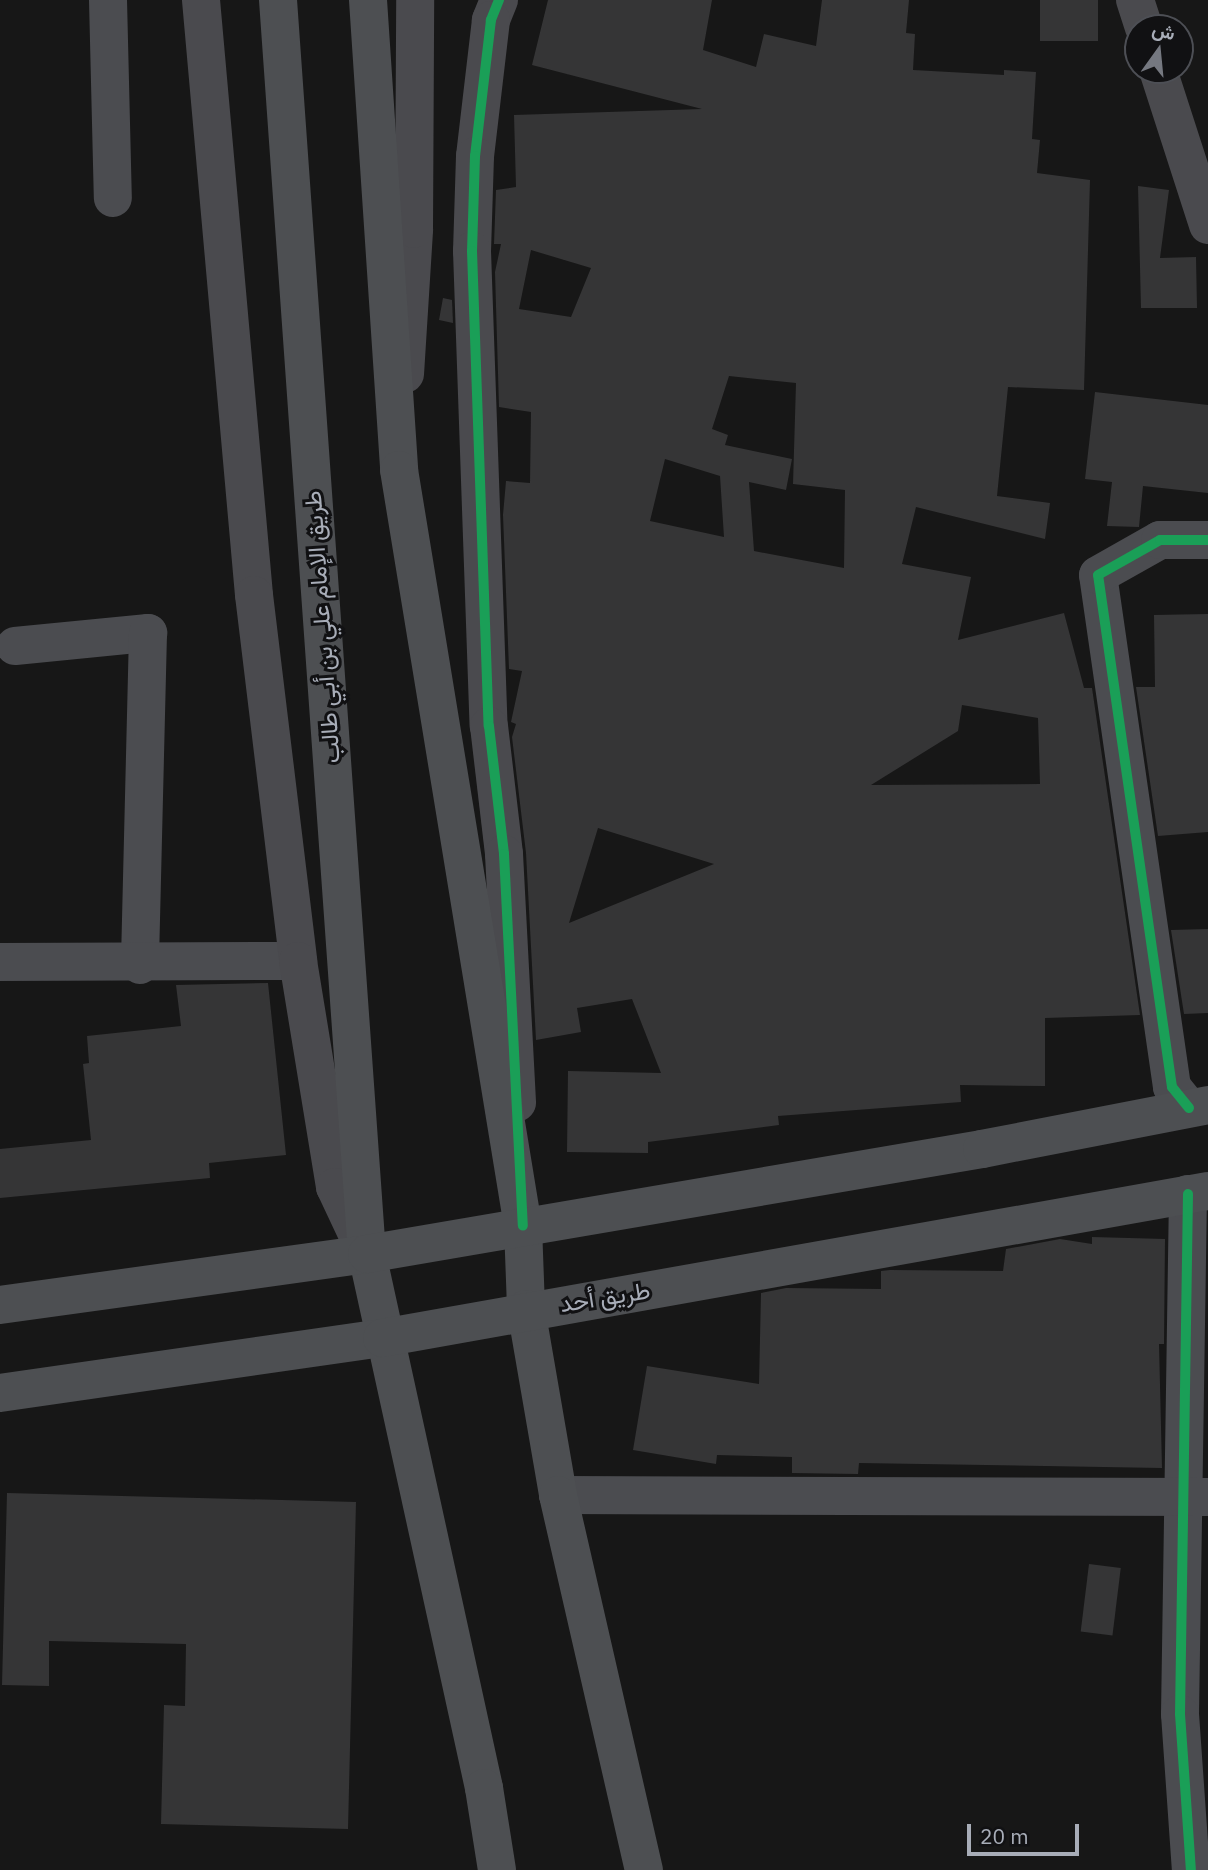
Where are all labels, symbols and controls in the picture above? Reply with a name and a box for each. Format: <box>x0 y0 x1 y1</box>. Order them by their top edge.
north arrow <box>1124 14 1194 84</box>
text: ش <box>1150 16 1178 45</box>
street label: طريق الإمام علي بن أبي طالب <box>298 490 346 764</box>
street label: طريق أحد <box>558 1276 652 1318</box>
scale bar <box>970 1811 1082 1855</box>
text: 20 m <box>980 1822 1029 1850</box>

